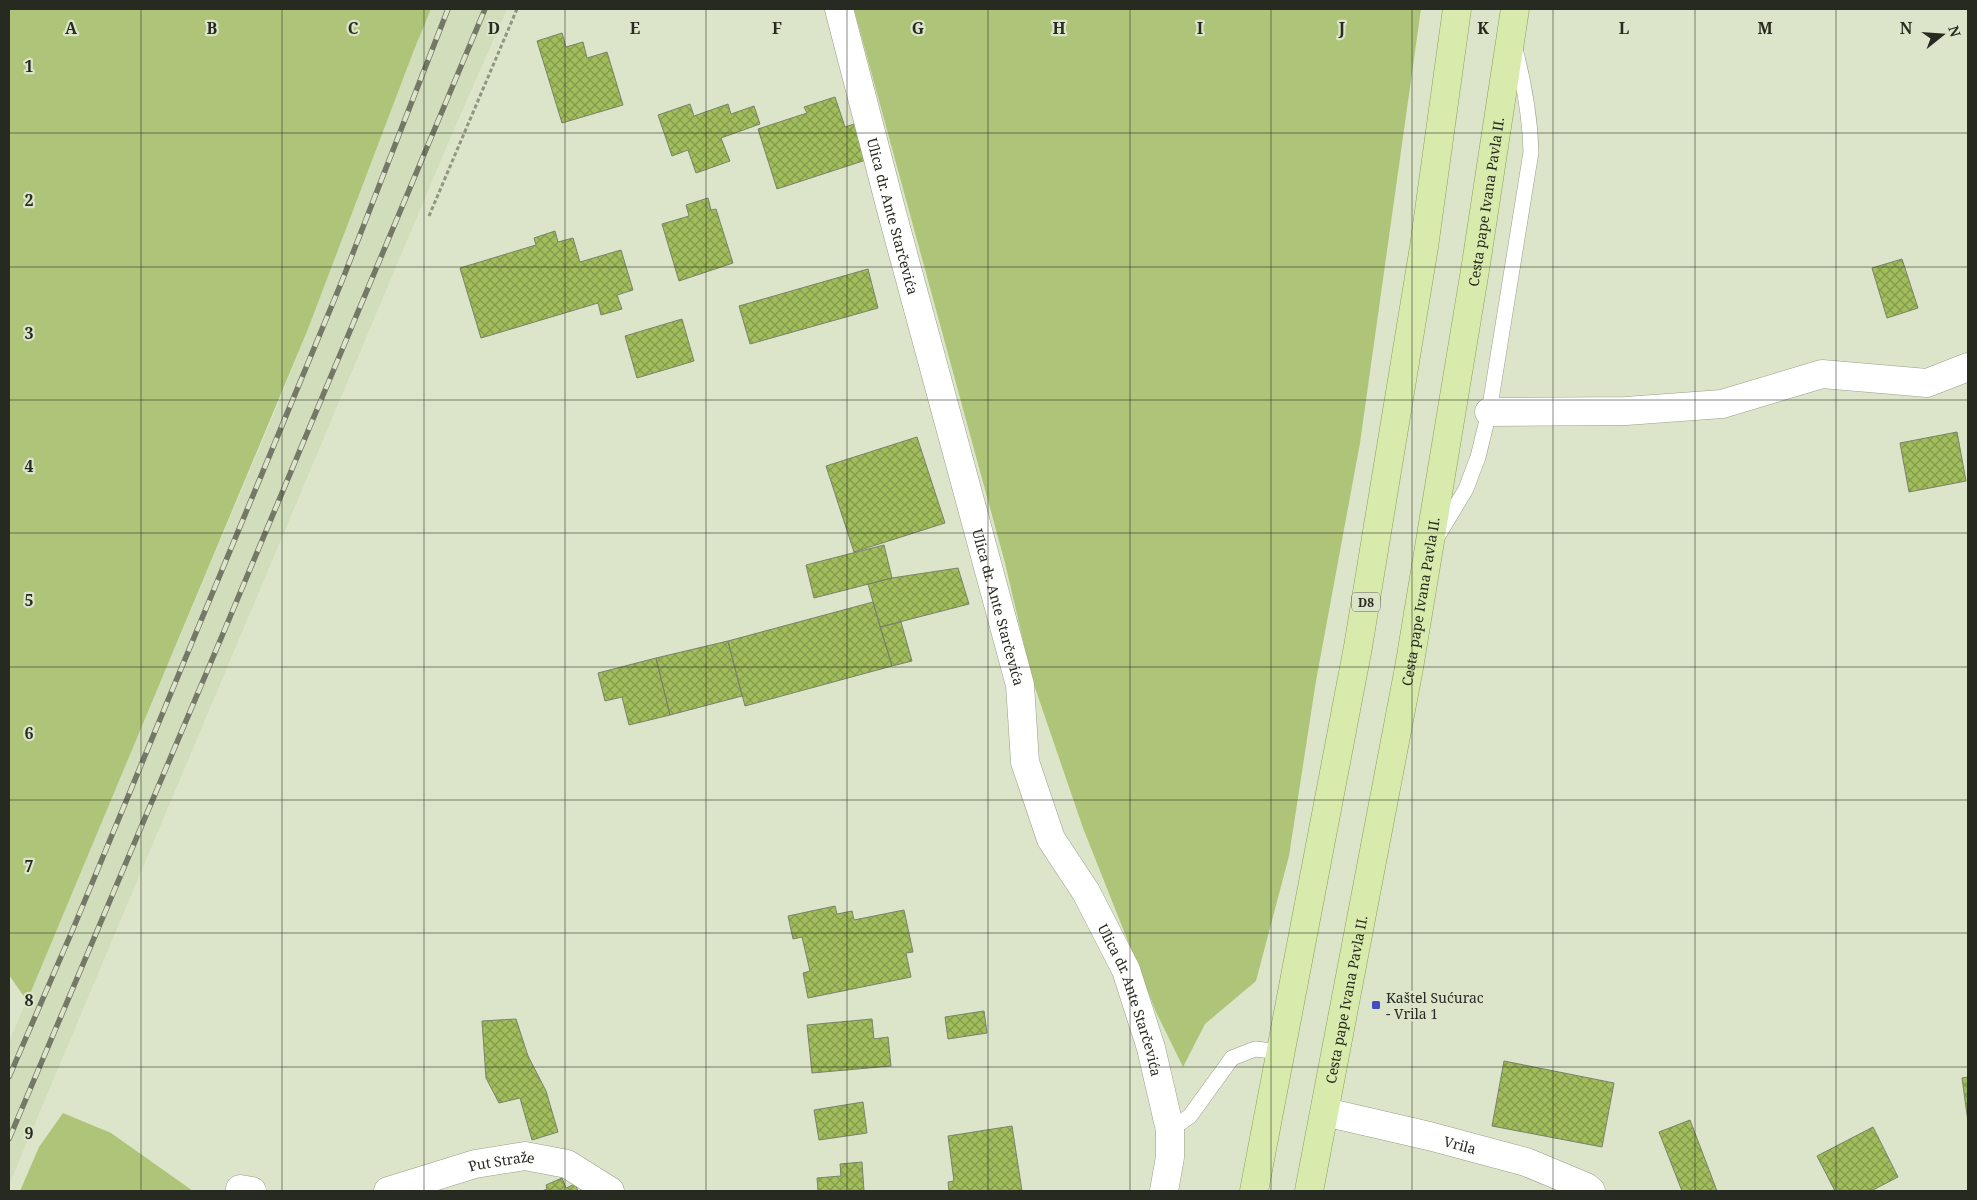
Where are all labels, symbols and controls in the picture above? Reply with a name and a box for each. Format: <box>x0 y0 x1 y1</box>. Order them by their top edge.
north arrow <box>1917 10 1967 60</box>
text: A <box>65 17 78 39</box>
text: B <box>207 17 218 39</box>
text: C <box>348 17 359 39</box>
text: D <box>488 17 500 39</box>
text: E <box>630 17 640 39</box>
text: F <box>772 17 782 39</box>
text: G <box>912 17 924 39</box>
text: H <box>1052 17 1066 39</box>
text: I <box>1197 17 1203 39</box>
text: J <box>1338 17 1346 39</box>
text: K <box>1477 17 1489 39</box>
text: L <box>1619 17 1629 39</box>
text: M <box>1757 17 1773 39</box>
text: N <box>1900 17 1913 39</box>
text: N <box>1944 23 1966 39</box>
text: 1 <box>24 55 34 77</box>
street label: Cesta pape Ivana Pavla II. <box>1463 116 1508 288</box>
street label: Ulica dr. Ante Starčevića <box>863 136 923 297</box>
text: 2 <box>24 189 34 211</box>
text: 3 <box>24 322 34 344</box>
text: 4 <box>24 455 34 477</box>
street label: Cesta pape Ivana Pavla II. <box>1396 515 1443 687</box>
street label: Ulica dr. Ante Starčevića <box>969 527 1029 688</box>
text: 5 <box>24 589 34 611</box>
road number: D8 <box>1352 592 1380 612</box>
text: 6 <box>24 722 34 744</box>
text: 7 <box>24 855 34 877</box>
street label: Cesta pape Ivana Pavla II. <box>1320 914 1371 1085</box>
street label: Ulica dr. Ante Starčevića <box>1094 920 1167 1078</box>
place label: Kaštel Sućurac - Vrila 1 <box>1386 988 1484 1023</box>
text: 8 <box>24 989 34 1011</box>
marker: Kaštel Sućurac - Vrila 1 <box>1370 999 1382 1011</box>
text: 9 <box>24 1122 34 1144</box>
street label: Vrila <box>1442 1131 1479 1158</box>
street label: Put Straže <box>466 1146 537 1175</box>

